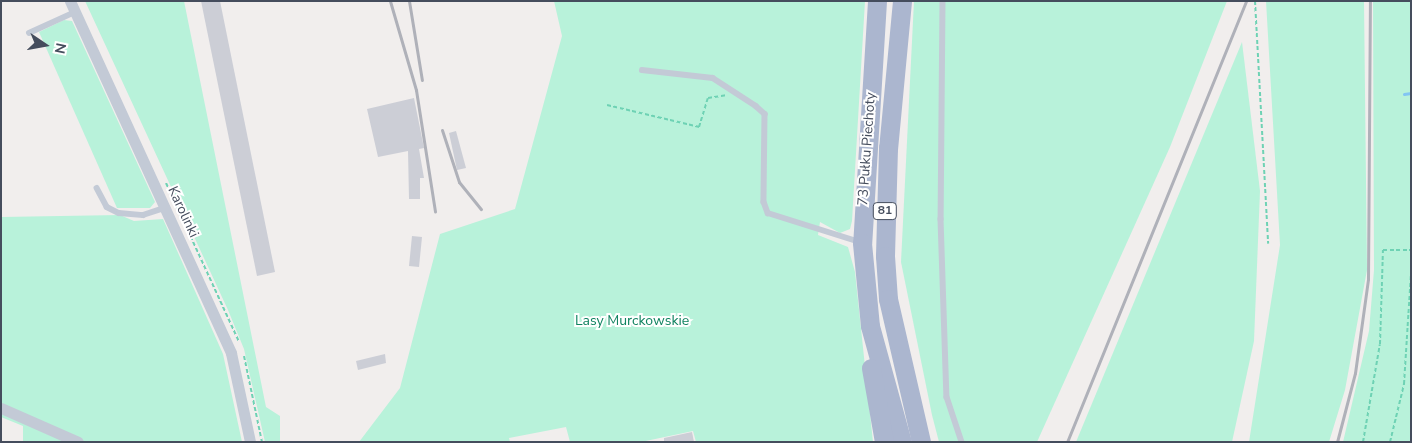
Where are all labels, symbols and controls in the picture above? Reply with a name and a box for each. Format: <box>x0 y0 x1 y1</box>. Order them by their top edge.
north arrow <box>20 20 70 70</box>
text: N <box>50 41 71 55</box>
street label: 73 Pułku Piechoty <box>855 92 879 206</box>
street label: Karolinki <box>164 184 202 240</box>
road number: 81 <box>872 202 898 220</box>
park label: Lasy Murckowskie <box>575 313 689 329</box>

